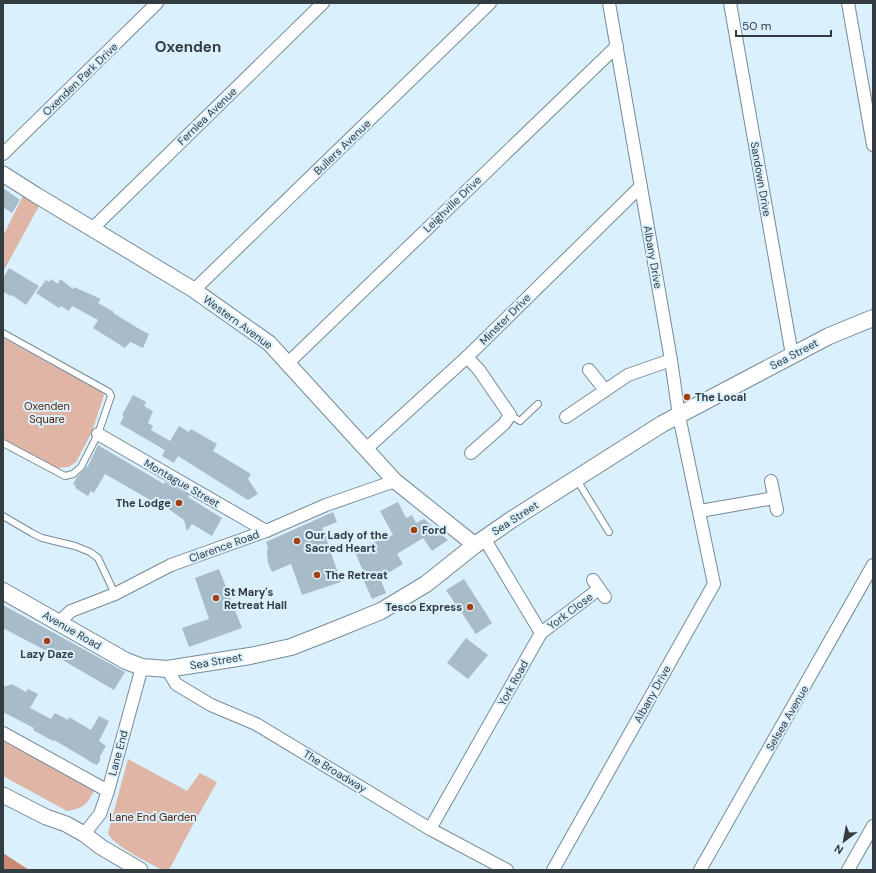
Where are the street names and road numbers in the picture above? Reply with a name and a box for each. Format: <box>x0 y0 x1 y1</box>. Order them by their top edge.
street label: Oxenden Park Drive <box>39 39 121 119</box>
street label: Fernlea Avenue <box>174 84 240 148</box>
street label: Bullers Avenue <box>311 116 373 178</box>
street label: Sandown Drive <box>748 141 774 217</box>
street label: Leighville Drive <box>420 173 484 235</box>
street label: Albany Drive <box>641 224 665 290</box>
street label: Minster Drive <box>476 290 534 348</box>
street label: Western Avenue <box>200 292 276 352</box>
street label: Sea Street <box>767 335 821 373</box>
street label: Montague Street <box>142 456 222 510</box>
street label: Sea Street <box>489 498 541 538</box>
street label: Clarence Road <box>187 527 261 565</box>
street label: York Close <box>545 589 595 633</box>
street label: Avenue Road <box>40 607 104 653</box>
street label: Sea Street <box>189 650 243 672</box>
street label: York Road <box>495 658 531 708</box>
street label: Albany Drive <box>630 663 674 725</box>
street label: Selsea Avenue <box>763 683 811 753</box>
street label: Lane End <box>105 729 131 777</box>
street label: The Broadway <box>301 747 369 795</box>

